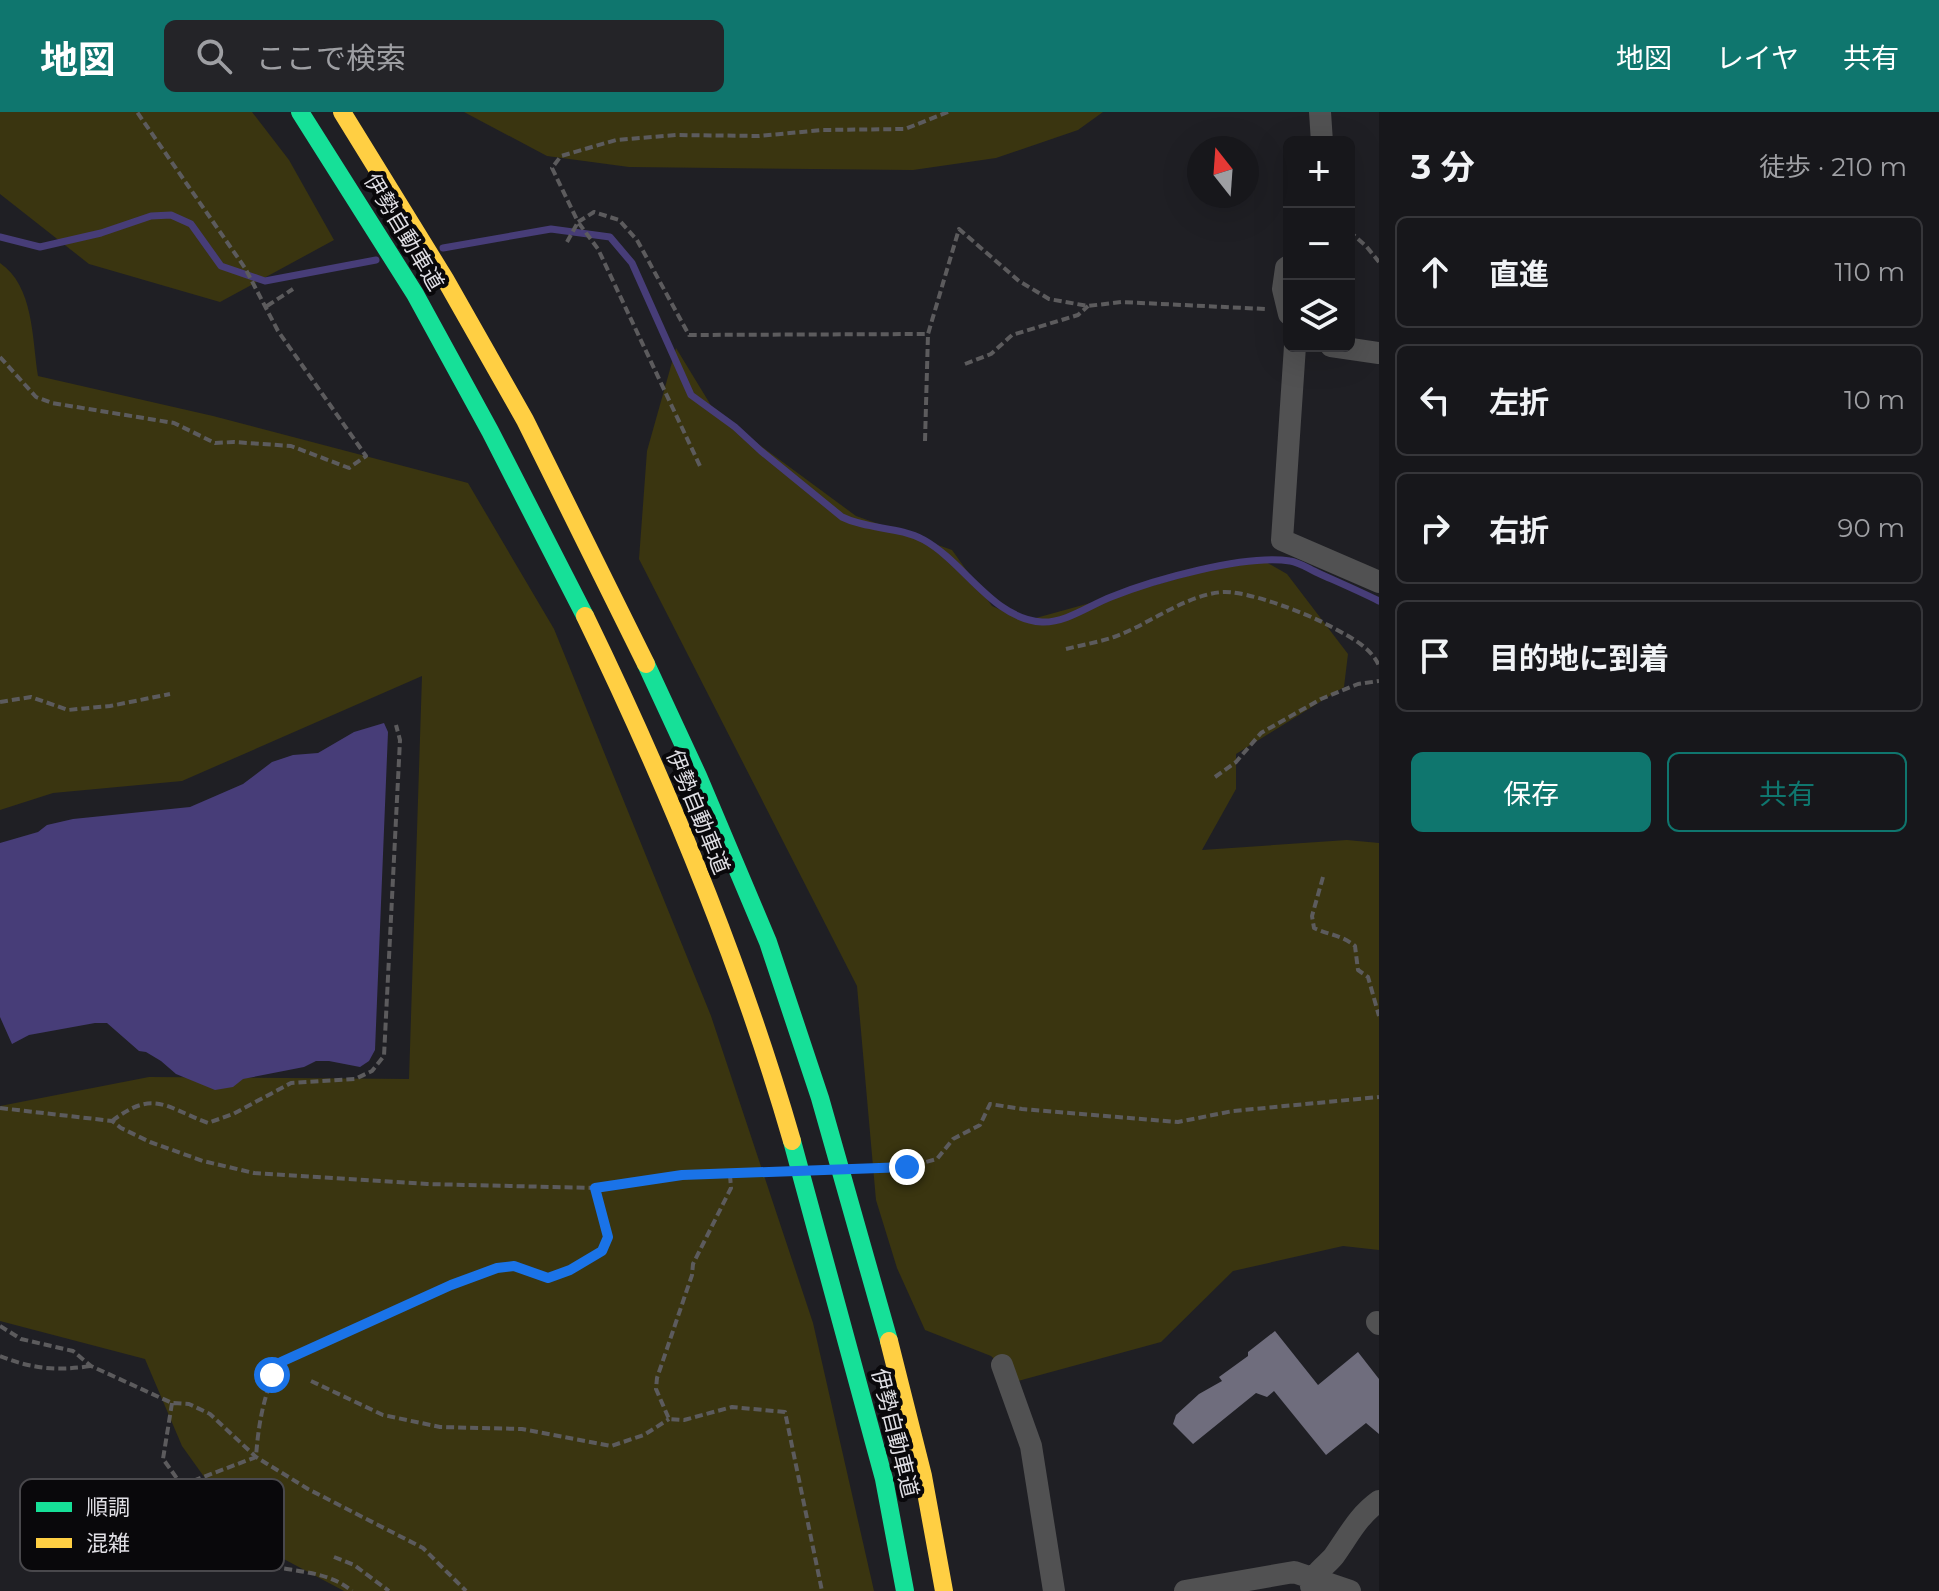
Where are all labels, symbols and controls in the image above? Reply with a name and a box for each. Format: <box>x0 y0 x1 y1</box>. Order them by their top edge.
search box <box>164 20 724 92</box>
icon: search <box>192 34 236 78</box>
text: 地図 <box>40 36 116 83</box>
text: ここで検索 <box>256 40 406 77</box>
text: 地図 <box>1616 41 1672 75</box>
text: レイヤ <box>1716 41 1799 75</box>
text: 共有 <box>1843 41 1899 75</box>
north arrow <box>1187 136 1259 208</box>
map controls <box>1283 136 1355 352</box>
button: + <box>1283 136 1355 208</box>
text: 3 分 <box>1411 146 1475 188</box>
text: 徒歩 · 210 m <box>1759 151 1907 183</box>
street label: 伊勢自動車道 <box>358 168 450 296</box>
button: − <box>1283 208 1355 280</box>
icon: ahead <box>1413 250 1457 294</box>
text: 直進 <box>1489 256 1549 293</box>
text: 110 m <box>1835 256 1905 288</box>
button: layers <box>1283 280 1355 352</box>
icon: left <box>1413 378 1457 422</box>
text: 左折 <box>1489 384 1549 421</box>
text: 10 m <box>1844 384 1905 416</box>
icon: right <box>1413 506 1457 550</box>
text: 右折 <box>1489 512 1549 549</box>
text: 90 m <box>1838 512 1905 544</box>
icon: arrive <box>1413 634 1457 678</box>
text: 目的地に到着 <box>1489 640 1669 677</box>
street label: 伊勢自動車道 <box>661 746 735 878</box>
button: 保存 <box>1411 752 1651 832</box>
button: 共有 <box>1667 752 1907 832</box>
route end <box>889 1149 925 1185</box>
route start <box>254 1357 290 1393</box>
street label: 伊勢自動車道 <box>866 1366 924 1500</box>
legend <box>20 1479 284 1571</box>
text: 順調 <box>86 1494 130 1521</box>
text: 混雑 <box>86 1530 130 1557</box>

